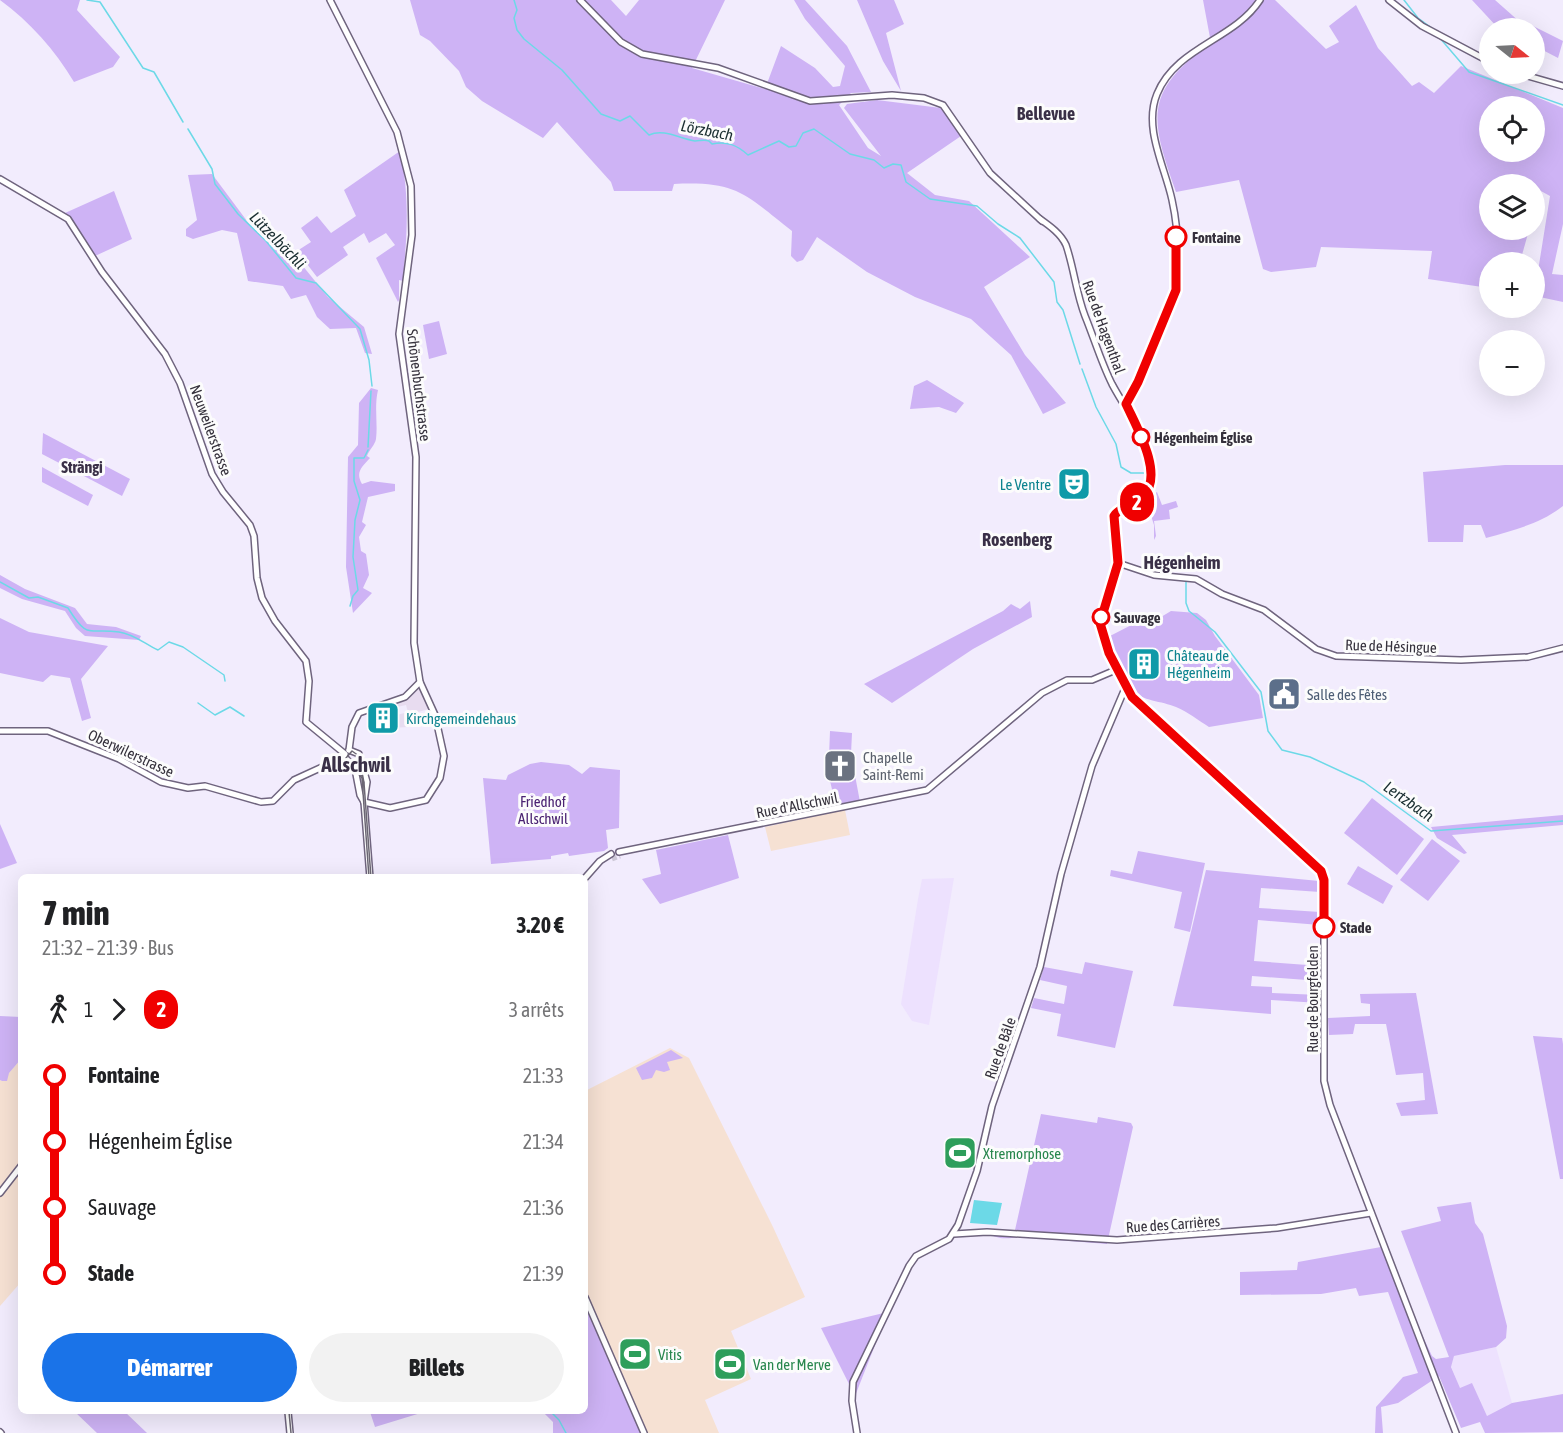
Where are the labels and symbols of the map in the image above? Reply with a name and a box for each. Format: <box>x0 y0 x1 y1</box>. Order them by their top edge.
north arrow <box>1479 18 1545 84</box>
district label: Bellevue <box>1017 103 1075 124</box>
water label: Lörzbach <box>679 116 735 144</box>
water label: Lützelbächli <box>246 208 310 272</box>
marker: Fontaine <box>1165 226 1187 248</box>
place label: Fontaine <box>1192 229 1241 246</box>
street label: Rue de Hagenthal <box>1079 278 1129 376</box>
street label: Schönenbuchstrasse <box>404 328 434 442</box>
street label: Neuweilerstrasse <box>187 382 235 478</box>
marker: Hégenheim Église <box>1132 428 1150 446</box>
place label: Hégenheim Église <box>1154 429 1253 446</box>
district label: Strängi <box>61 458 103 476</box>
theatre icon: Le Ventre <box>1056 466 1092 502</box>
place label: Le Ventre <box>1000 476 1051 493</box>
line badge: 2 <box>1118 482 1156 522</box>
district label: Rosenberg <box>982 529 1052 550</box>
district label: Hégenheim <box>1144 552 1220 573</box>
marker: Sauvage <box>1092 608 1110 626</box>
place label: Sauvage <box>1114 609 1161 626</box>
street label: Rue de Hésingue <box>1345 636 1437 656</box>
building icon: Château de Hégenheim <box>1126 646 1162 682</box>
place label: Château de Hégenheim <box>1167 647 1231 681</box>
public building icon: Salle des Fêtes <box>1266 676 1302 712</box>
place label: Salle des Fêtes <box>1307 686 1387 703</box>
building icon: Kirchgemeindehaus <box>365 700 401 736</box>
place label: Kirchgemeindehaus <box>406 710 516 727</box>
street label: Oberwilerstrasse <box>85 726 177 780</box>
church icon: Chapelle Saint-Remi <box>822 748 858 784</box>
place label: Chapelle Saint-Remi <box>863 749 924 783</box>
district label: Allschwil <box>320 752 391 776</box>
water label: Lertzbach <box>1380 777 1438 825</box>
street label: Rue d'Allschwil <box>755 789 839 821</box>
park label: Friedhof Allschwil <box>518 793 568 827</box>
marker: Stade <box>1313 916 1335 938</box>
place label: Stade <box>1340 919 1372 936</box>
street label: Rue de Bourgfelden <box>1304 945 1321 1053</box>
street label: Rue de Bâle <box>981 1015 1019 1081</box>
sports icon: Xtremorphose <box>942 1135 978 1171</box>
place label: Xtremorphose <box>983 1145 1061 1162</box>
street label: Rue des Carrières <box>1125 1212 1221 1236</box>
sports icon: Vitis <box>617 1336 653 1372</box>
place label: Vitis <box>658 1346 682 1363</box>
sports icon: Van der Merve <box>712 1346 748 1382</box>
place label: Van der Merve <box>753 1356 831 1373</box>

